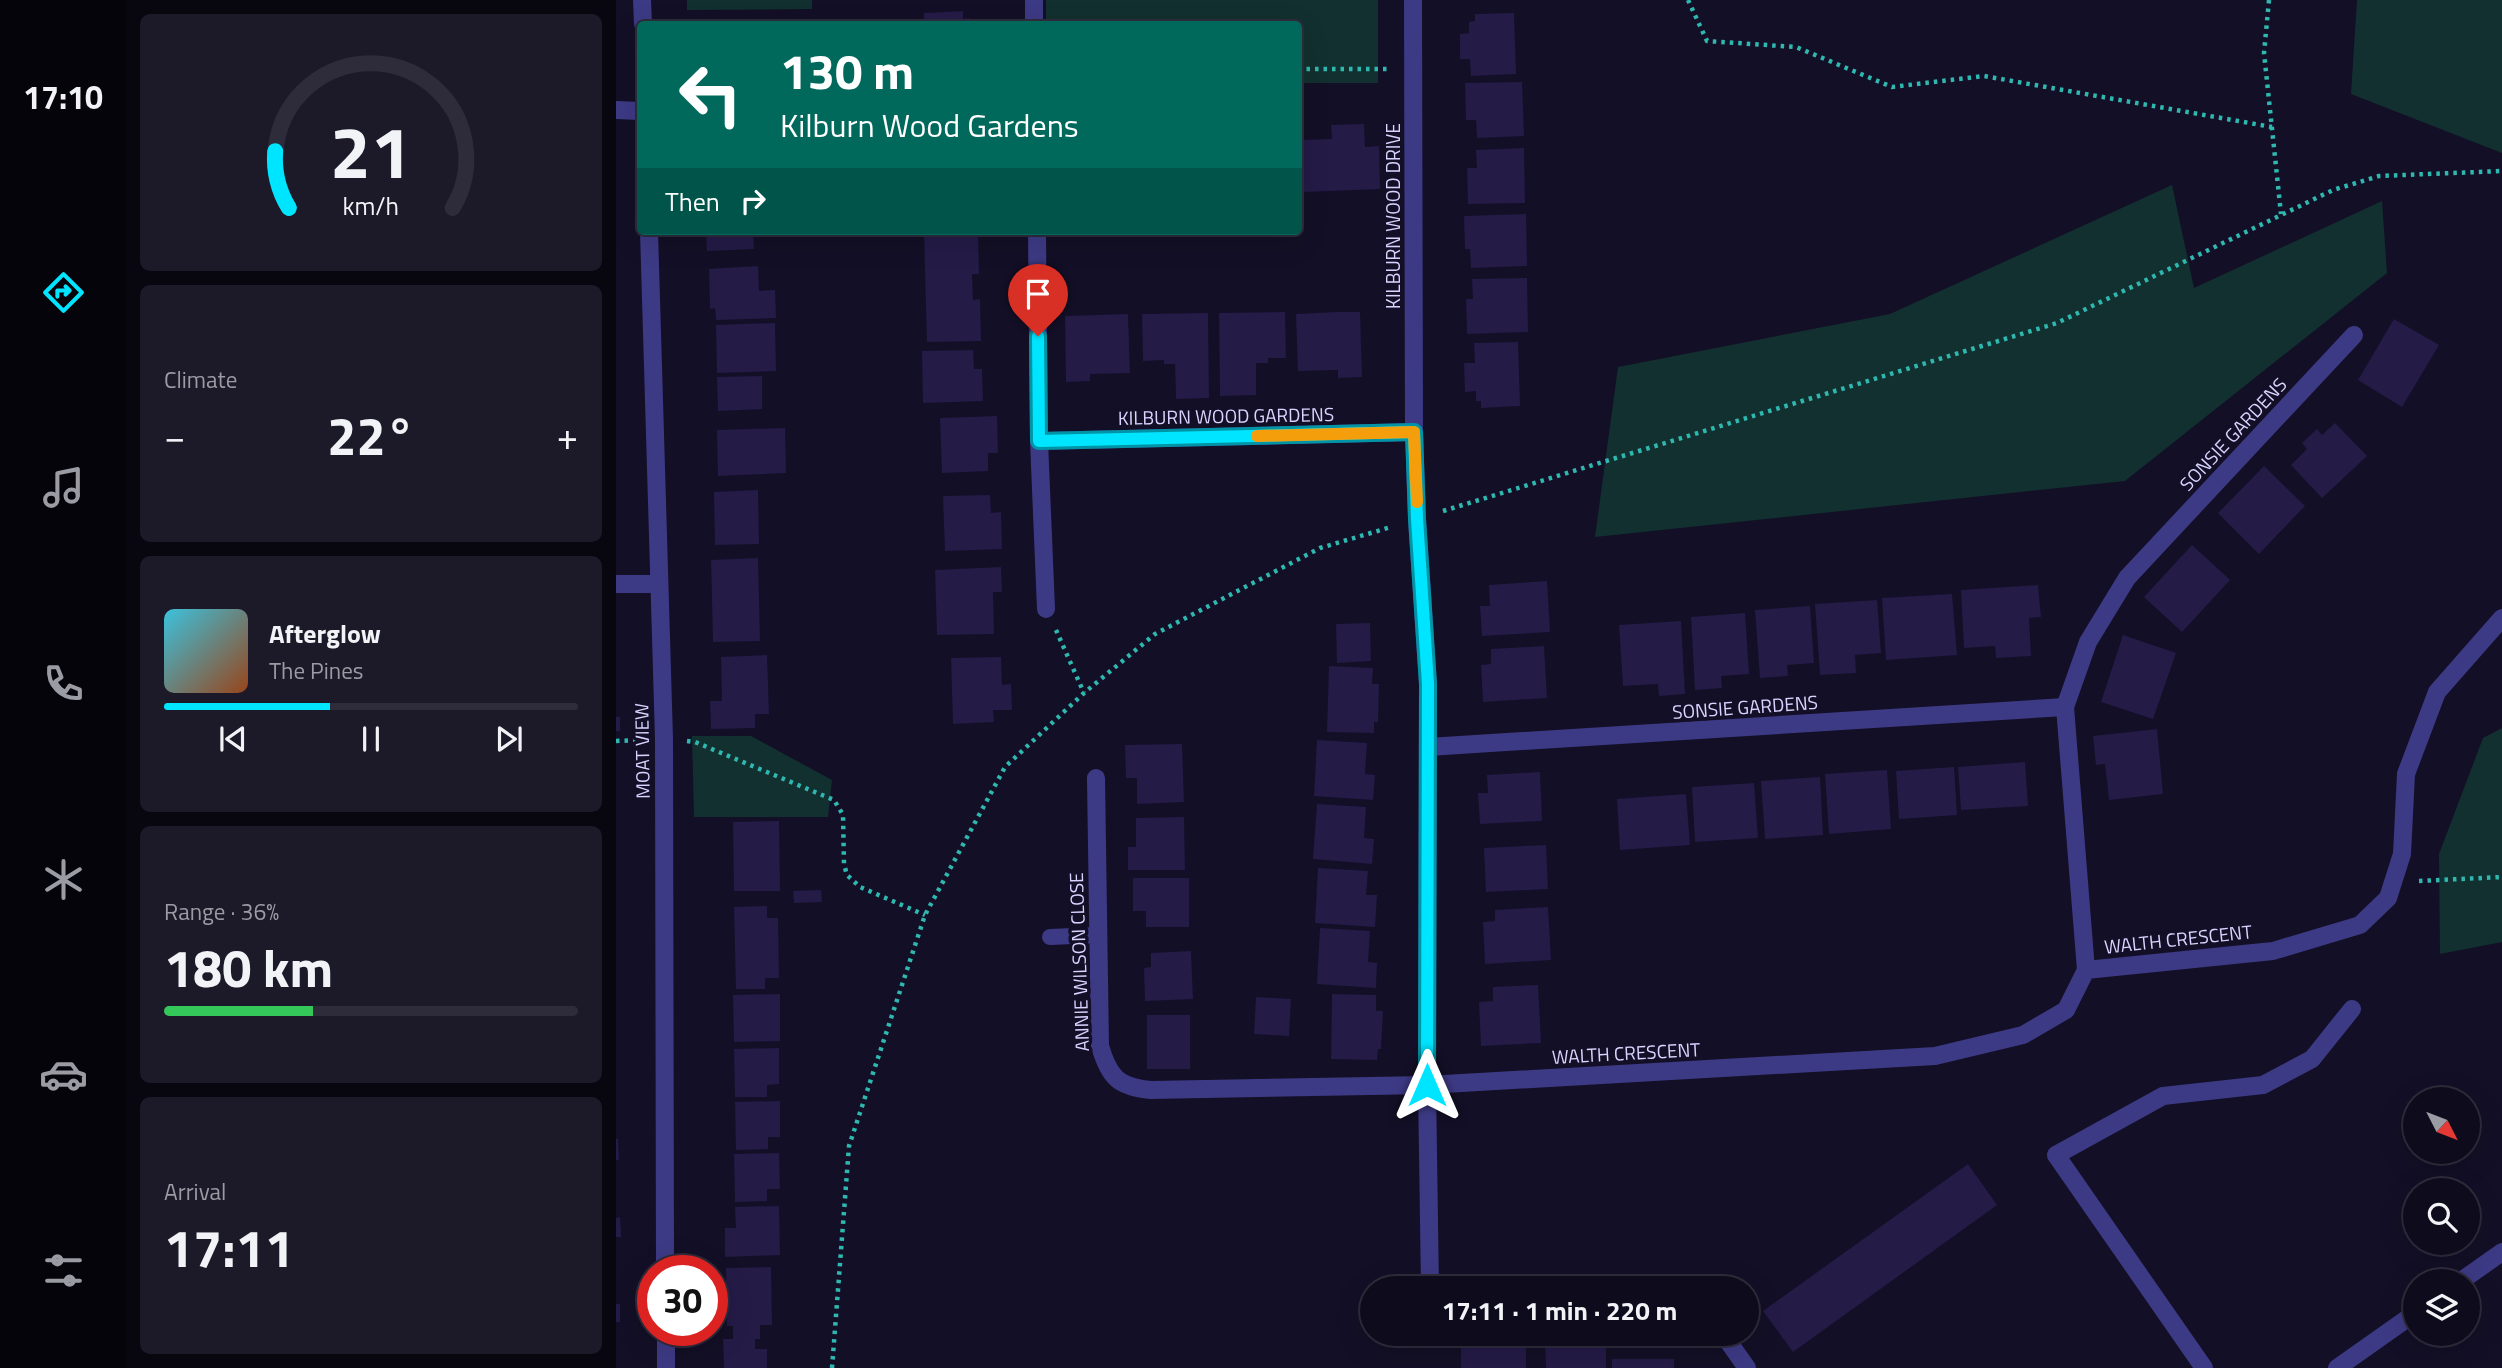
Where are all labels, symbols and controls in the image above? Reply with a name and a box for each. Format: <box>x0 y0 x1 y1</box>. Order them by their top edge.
text: 130 m <box>780 33 914 108</box>
icon: left <box>665 49 756 140</box>
text: 17:10 <box>23 73 103 121</box>
text: 21 <box>330 97 412 207</box>
text: Kilburn Wood Gardens <box>780 101 1079 149</box>
street label: KILBURN WOOD DRIVE <box>1378 123 1407 309</box>
text: Then <box>665 182 720 221</box>
icon: right <box>734 182 772 220</box>
text: km/h <box>343 187 399 225</box>
pin <box>1008 264 1068 336</box>
icon: directions <box>39 268 88 317</box>
icon: arrive <box>1019 275 1057 313</box>
text: Climate <box>164 362 237 397</box>
street label: SONSIE GARDENS <box>2172 370 2293 497</box>
text: 22° <box>327 396 415 475</box>
street label: KILBURN WOOD GARDENS <box>1118 399 1334 432</box>
text: − <box>164 407 185 465</box>
text: + <box>557 407 578 465</box>
icon: music <box>39 463 88 512</box>
text: Afterglow <box>269 614 381 653</box>
text: The Pines <box>269 653 363 688</box>
icon: phone <box>39 659 88 708</box>
street label: SONSIE GARDENS <box>1671 687 1819 726</box>
street label: MOAT VIEW <box>626 703 657 799</box>
icon: previous <box>214 720 252 758</box>
icon: pause <box>352 720 390 758</box>
icon: next <box>490 720 528 758</box>
icon: climate <box>39 855 88 904</box>
street label: ANNIE WILSON CLOSE <box>1061 872 1096 1052</box>
text: Range · 36% <box>164 894 279 929</box>
street label: WALTH CRESCENT <box>2103 916 2253 961</box>
text: 180 km <box>164 928 333 1007</box>
street label: WALTH CRESCENT <box>1551 1034 1701 1071</box>
position arrow <box>1390 1048 1464 1122</box>
icon: car <box>39 1050 88 1099</box>
north arrow <box>2403 1087 2480 1164</box>
map controls <box>2403 1087 2480 1346</box>
text: Arrival <box>164 1174 226 1209</box>
button: search <box>2403 1178 2480 1255</box>
text: 17:11 <box>164 1208 294 1287</box>
icon: filters <box>39 1246 88 1295</box>
speed limit sign: 30 <box>637 1255 728 1346</box>
button: layers <box>2403 1269 2480 1346</box>
text: 17:11 · 1 min · 220 m <box>1442 1291 1677 1330</box>

